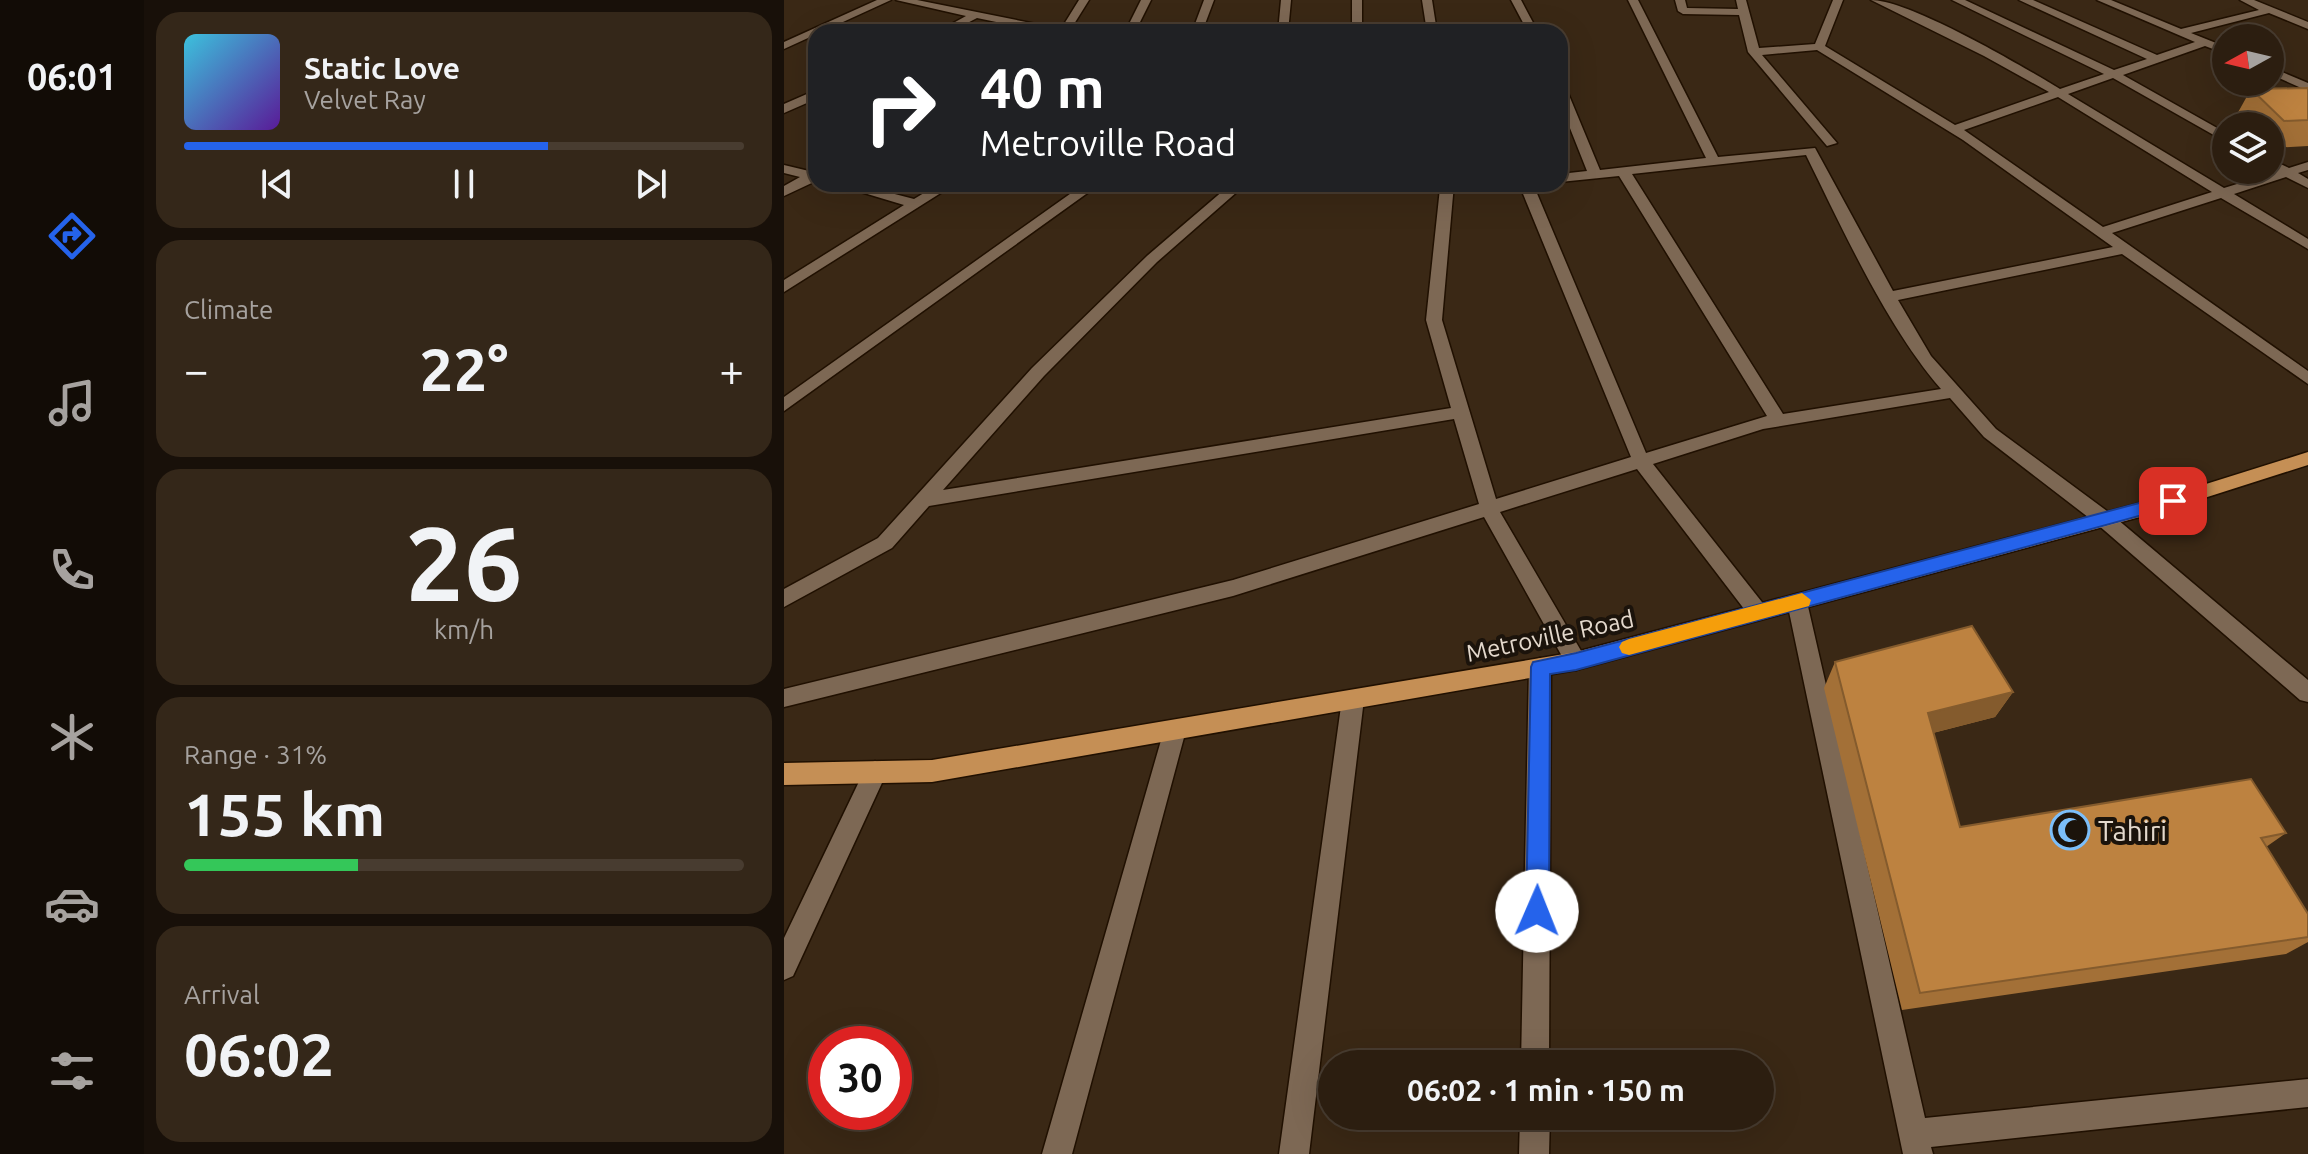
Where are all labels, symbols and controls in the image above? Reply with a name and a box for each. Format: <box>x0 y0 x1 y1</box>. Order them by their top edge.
north arrow <box>2212 24 2284 96</box>
map controls <box>2212 24 2284 184</box>
text: Static Love <box>304 51 460 85</box>
text: 06:01 <box>27 56 117 97</box>
icon: right <box>848 56 952 160</box>
text: 40 m <box>980 56 1105 119</box>
text: Velvet Ray <box>304 85 426 114</box>
button: layers <box>2212 112 2284 184</box>
text: Metroville Road <box>980 122 1236 163</box>
icon: previous <box>255 162 299 206</box>
icon: pause <box>442 162 486 206</box>
icon: next <box>629 162 673 206</box>
icon: directions <box>44 208 100 264</box>
text: Climate <box>184 295 273 324</box>
text: 22° <box>420 335 508 402</box>
text: − <box>184 345 209 394</box>
text: + <box>719 345 744 394</box>
icon: music <box>44 375 100 431</box>
pin <box>2139 467 2207 535</box>
icon: arrive <box>2151 479 2195 523</box>
text: 26 <box>405 504 523 621</box>
icon: phone <box>44 542 100 598</box>
street label: Metroville Road <box>1464 605 1636 667</box>
text: km/h <box>434 615 494 644</box>
icon: climate <box>44 709 100 765</box>
text: Range · 31% <box>184 740 327 769</box>
text: 155 km <box>184 780 385 847</box>
mosque icon: Tahiri <box>2049 809 2091 851</box>
place label: Tahiri <box>2098 815 2167 846</box>
position arrow <box>1495 869 1579 953</box>
icon: car <box>44 876 100 932</box>
text: Arrival <box>184 980 260 1009</box>
text: 06:02 <box>184 1020 334 1087</box>
speed limit sign: 30 <box>808 1026 912 1130</box>
icon: filters <box>44 1043 100 1099</box>
text: 06:02 · 1 min · 150 m <box>1407 1073 1685 1107</box>

